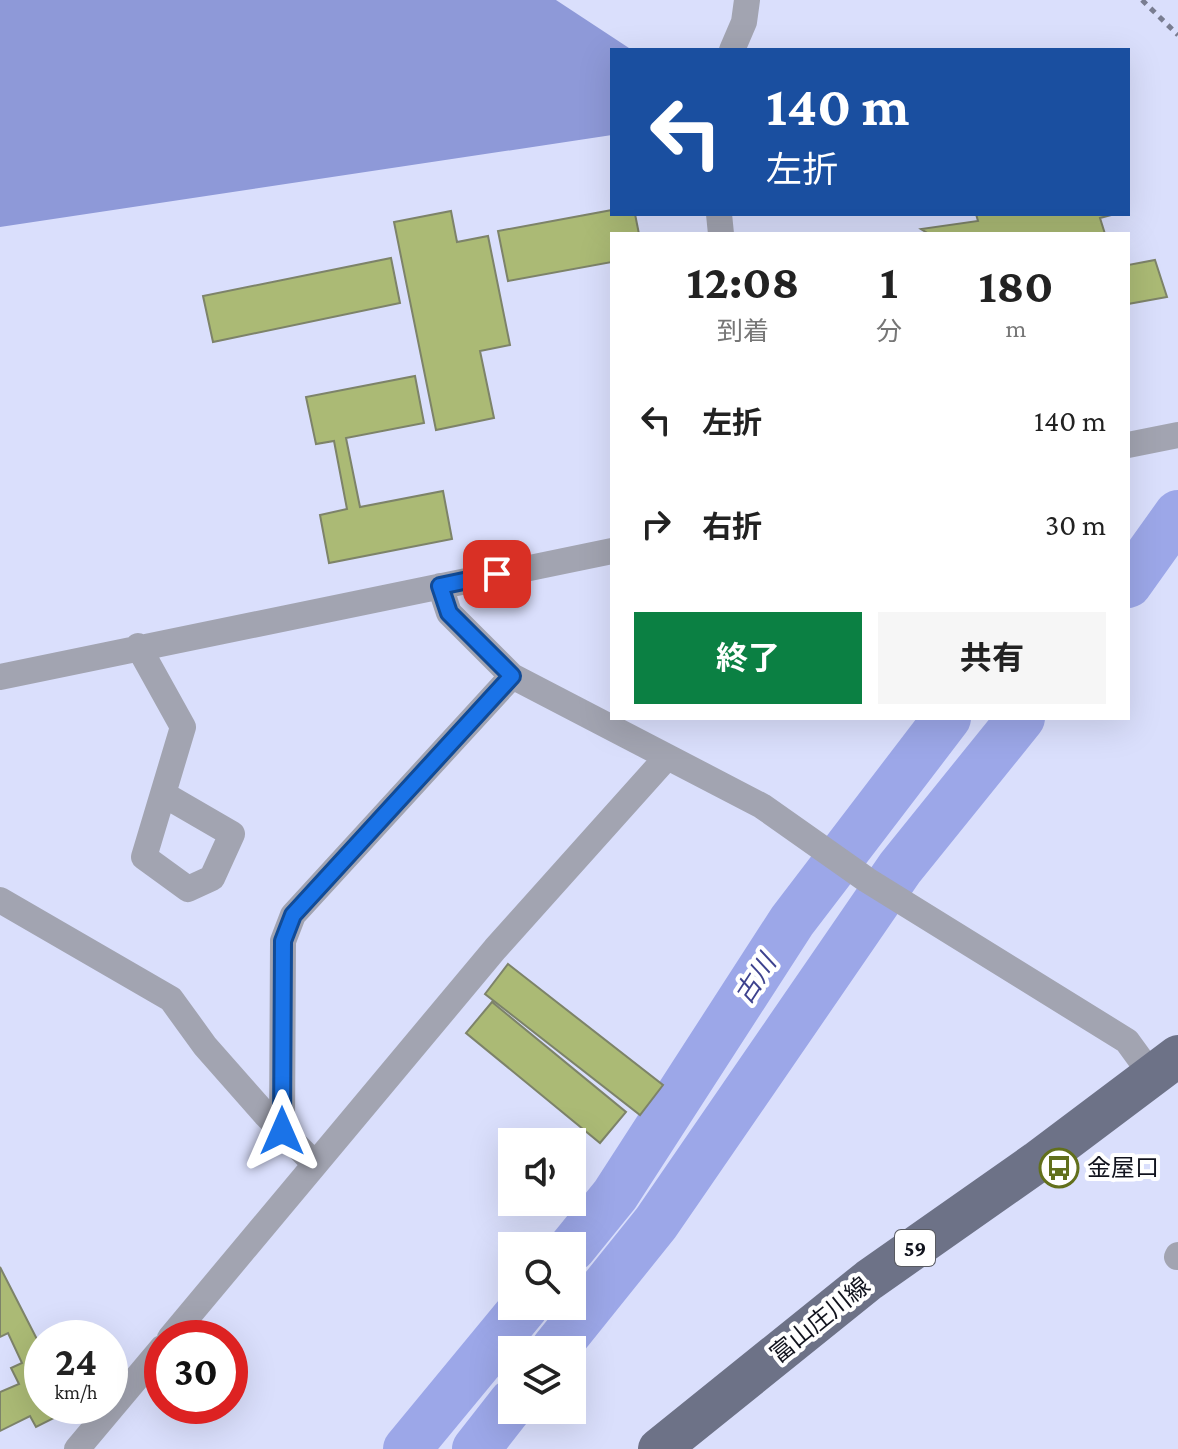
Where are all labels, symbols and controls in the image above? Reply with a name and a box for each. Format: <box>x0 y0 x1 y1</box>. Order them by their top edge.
text: 140 m <box>766 75 909 137</box>
icon: left <box>634 80 738 184</box>
text: 左折 <box>766 150 838 190</box>
text: 12:08 <box>687 255 799 308</box>
text: 1 <box>880 255 898 308</box>
text: 180 <box>978 259 1053 312</box>
text: m <box>1006 314 1026 343</box>
text: 到着 <box>717 317 769 346</box>
text: 分 <box>876 317 902 346</box>
icon: left <box>634 398 678 442</box>
text: 140 m <box>1034 404 1106 437</box>
text: 左折 <box>702 406 762 439</box>
icon: right <box>634 502 678 546</box>
text: 30 m <box>1045 508 1106 541</box>
text: 右折 <box>702 510 762 543</box>
pin <box>463 540 531 608</box>
icon: arrive <box>475 552 519 596</box>
button: 終了 <box>634 612 862 704</box>
button: 共有 <box>878 612 1106 704</box>
water label: 古川 <box>729 947 783 1009</box>
position arrow <box>240 1089 324 1173</box>
map controls <box>498 1128 586 1424</box>
button: sound <box>498 1128 586 1216</box>
bus stop icon: 金屋口 <box>1038 1147 1080 1189</box>
place label: 金屋口 <box>1087 1154 1159 1181</box>
road number: 59 <box>895 1230 935 1266</box>
button: search <box>498 1232 586 1320</box>
street label: 富山庄川線 <box>765 1271 875 1368</box>
speed limit sign: 30 <box>144 1320 248 1424</box>
button: layers <box>498 1336 586 1424</box>
text: 24 <box>55 1339 97 1384</box>
text: km/h <box>54 1381 98 1403</box>

